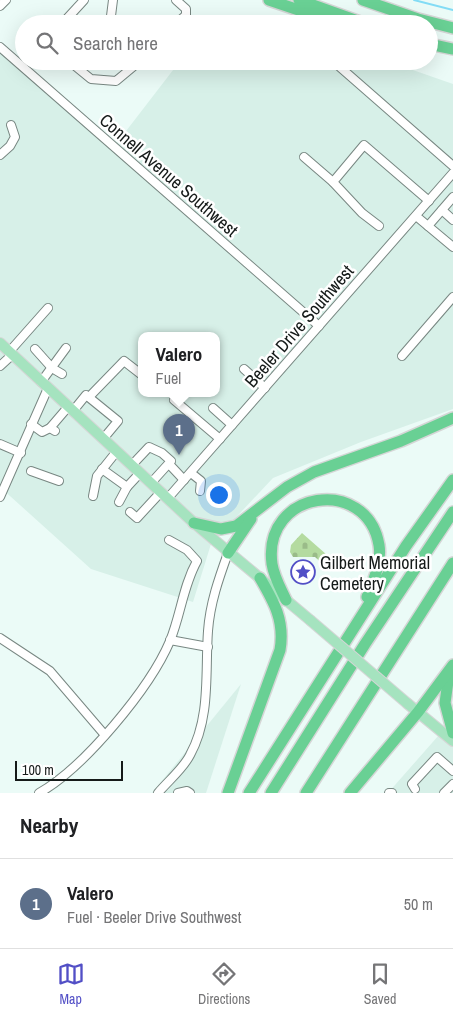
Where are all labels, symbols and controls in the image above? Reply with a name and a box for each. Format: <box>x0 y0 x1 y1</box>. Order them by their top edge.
search box <box>15 15 438 70</box>
icon: search <box>33 29 61 57</box>
text: Search here <box>73 30 158 56</box>
street label: Connell Avenue Southwest <box>94 108 244 242</box>
street label: Beeler Drive Southwest <box>239 259 359 393</box>
popup <box>138 332 220 397</box>
text: Valero <box>156 341 202 367</box>
text: Fuel <box>156 367 181 389</box>
pin: 1 <box>163 414 195 455</box>
your location <box>206 482 232 508</box>
place label: Gilbert Memorial Cemetery <box>320 550 430 596</box>
place icon: Gilbert Memorial Cemetery <box>290 559 316 585</box>
scale bar <box>15 758 122 781</box>
text: 100 m <box>22 761 54 779</box>
text: Nearby <box>20 811 78 840</box>
text: Valero <box>67 880 114 906</box>
text: 1 <box>32 893 40 915</box>
text: 50 m <box>404 893 433 915</box>
text: Fuel · Beeler Drive Southwest <box>67 906 241 928</box>
tab: Map <box>57 960 85 1008</box>
tab: Directions <box>198 960 250 1008</box>
tab: Saved <box>364 960 396 1008</box>

